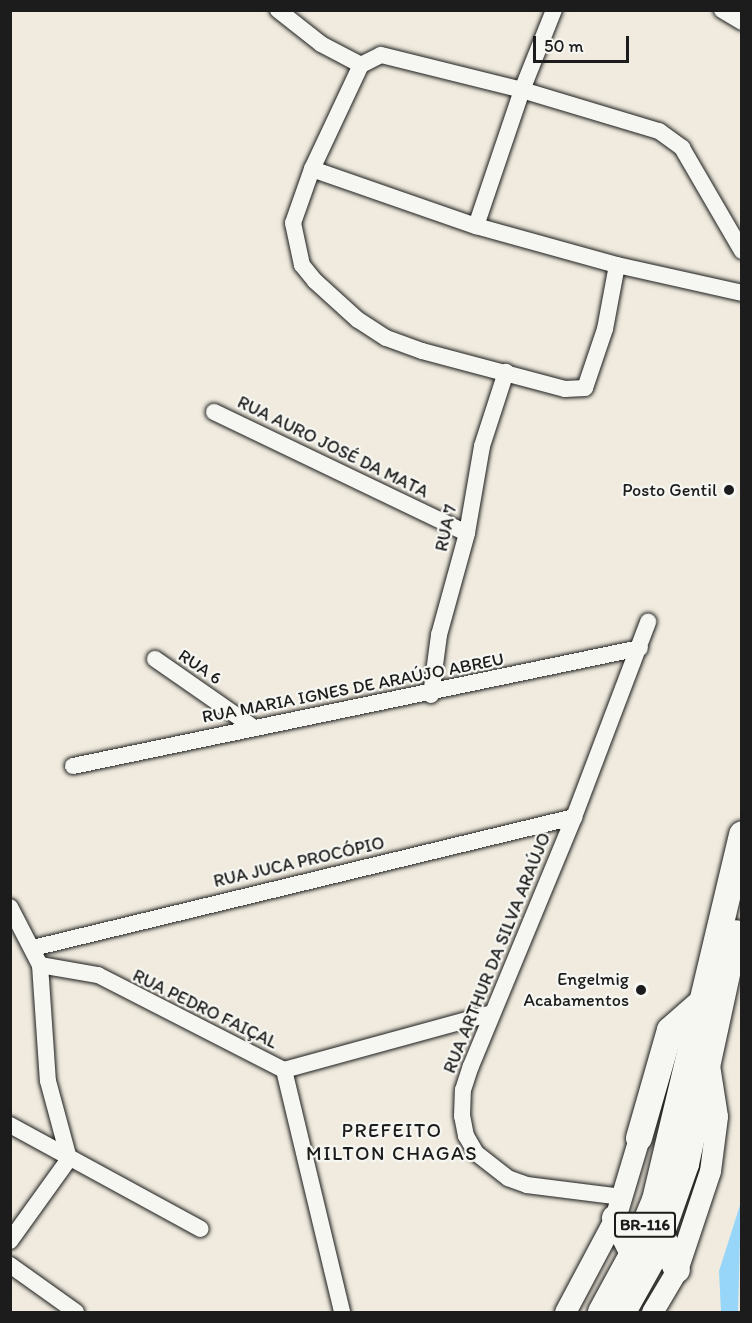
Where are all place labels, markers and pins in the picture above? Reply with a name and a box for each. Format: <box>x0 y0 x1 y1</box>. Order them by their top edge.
place label: Posto Gentil <box>623 479 717 501</box>
marker: Posto Gentil <box>722 483 736 497</box>
place label: Engelmig Acabamentos <box>523 969 629 1012</box>
marker: Engelmig Acabamentos <box>634 983 648 997</box>

